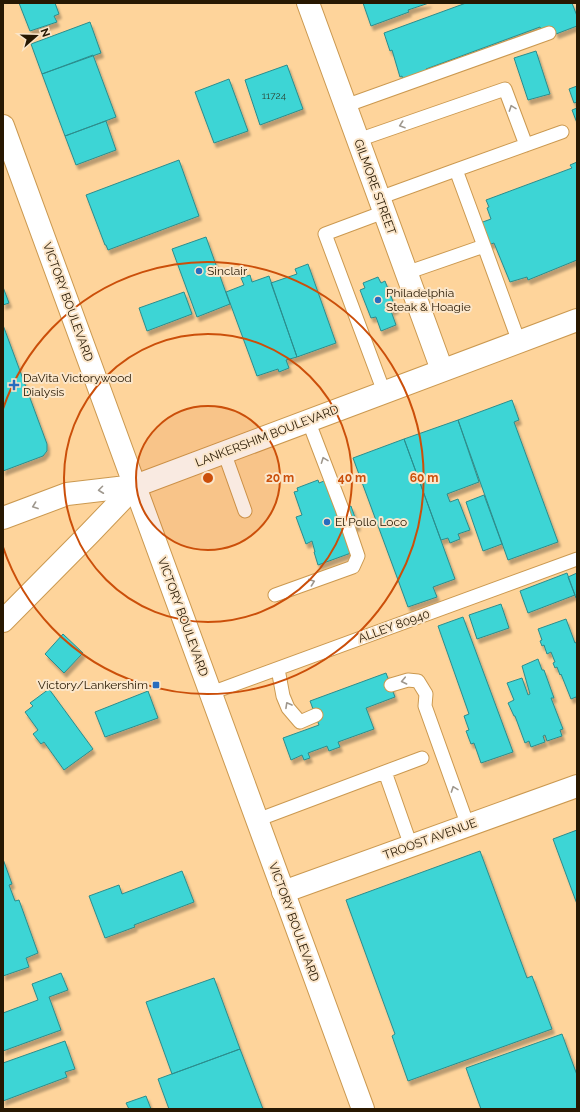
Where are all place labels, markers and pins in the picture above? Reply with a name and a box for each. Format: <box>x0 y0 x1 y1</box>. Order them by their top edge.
place label: Sinclair <box>207 264 248 278</box>
marker: Sinclair <box>194 266 204 276</box>
place label: Philadelphia Steak & Hoagie <box>386 286 471 314</box>
marker: Philadelphia Steak & Hoagie <box>373 295 383 305</box>
place label: DaVita Victorywood Dialysis <box>23 371 132 399</box>
marker: DaVita Victorywood Dialysis <box>8 379 20 391</box>
centre of rings <box>201 471 215 485</box>
place label: El Pollo Loco <box>335 515 407 529</box>
marker: El Pollo Loco <box>322 517 332 527</box>
place label: Victory/Lankershim <box>38 678 148 692</box>
marker: Victory/Lankershim <box>151 680 161 690</box>

